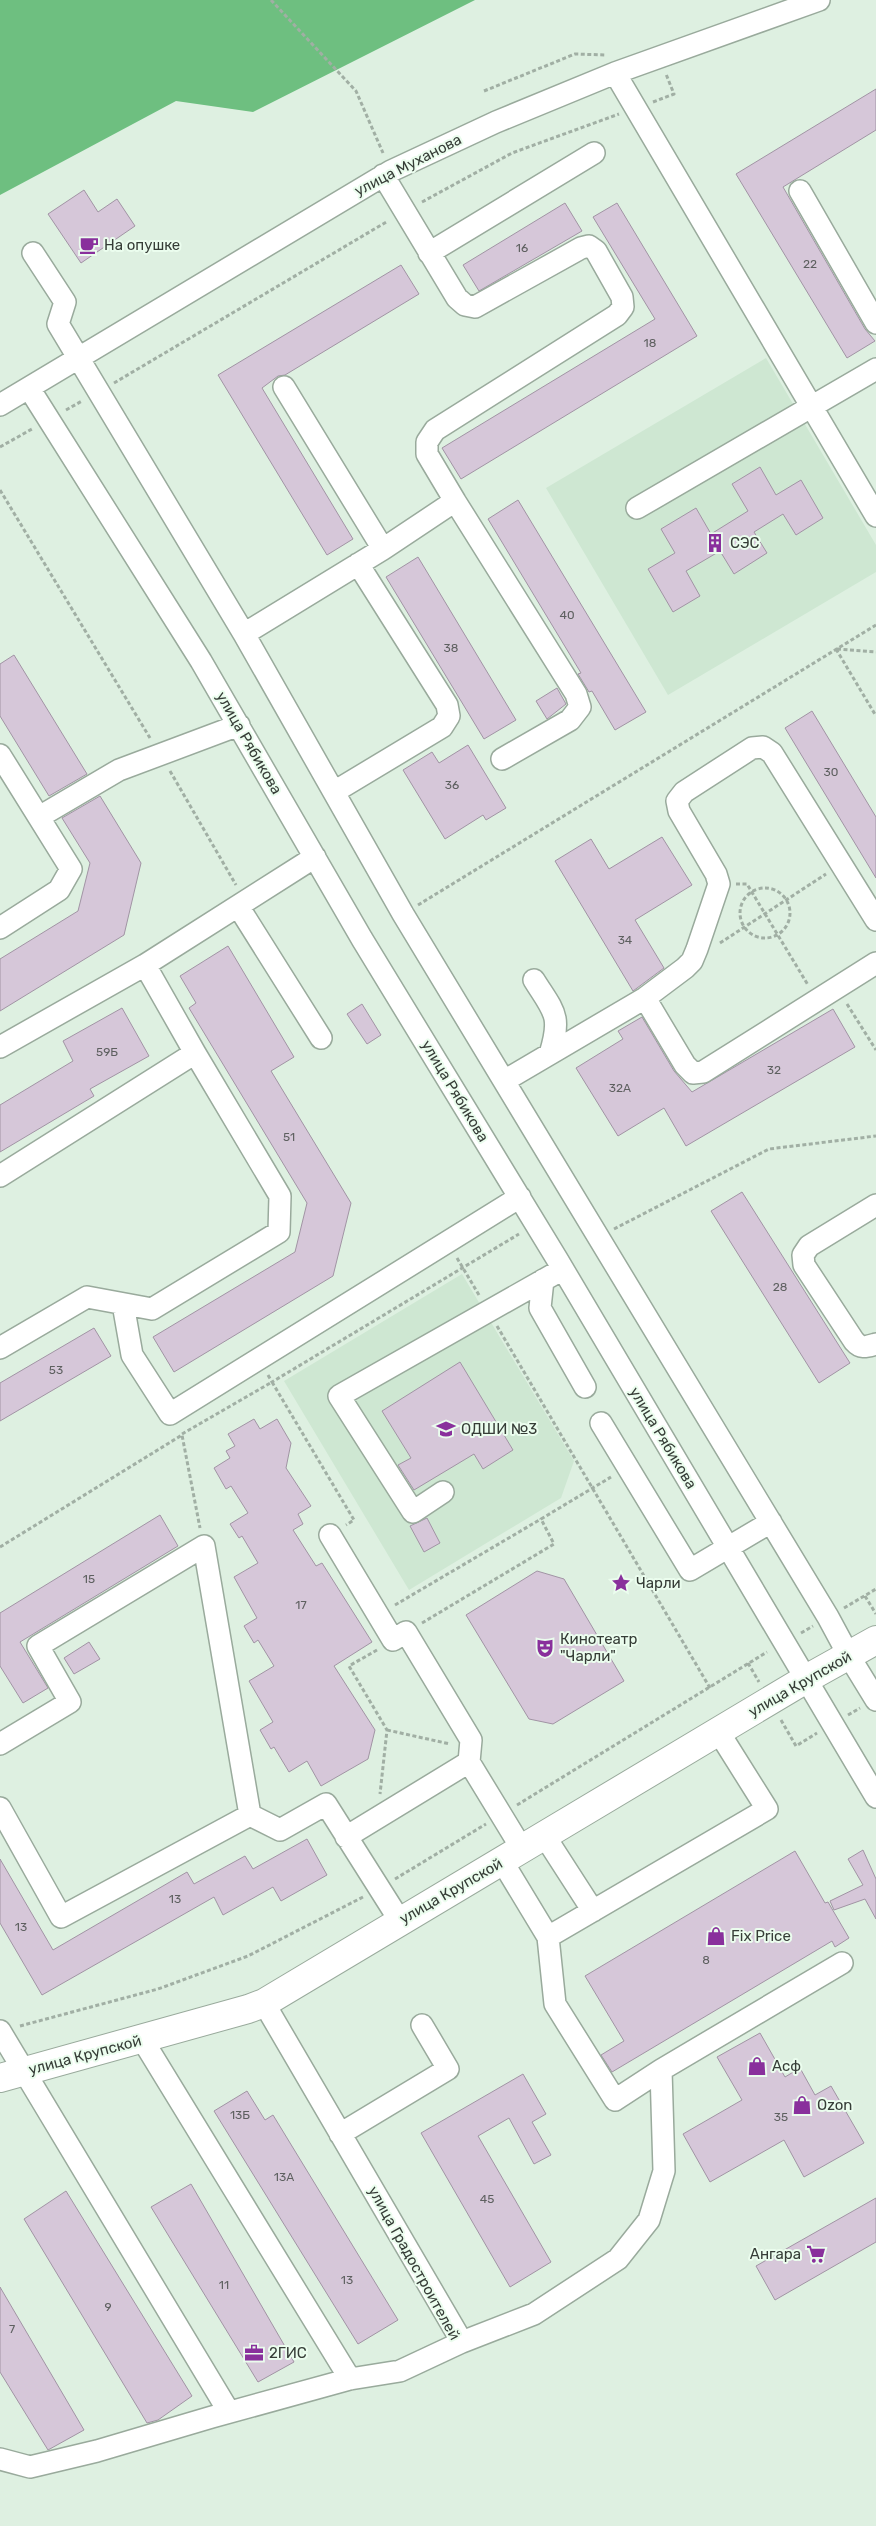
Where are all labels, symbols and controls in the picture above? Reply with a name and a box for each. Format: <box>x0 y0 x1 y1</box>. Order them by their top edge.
street label: улица Муханова <box>351 130 465 200</box>
cafe icon: На опушке <box>78 234 100 256</box>
place label: На опушке <box>104 236 180 254</box>
house number: 16 <box>516 241 528 255</box>
house number: 22 <box>803 257 817 271</box>
house number: 18 <box>644 336 656 350</box>
building icon: СЭС <box>704 532 726 554</box>
place label: СЭС <box>730 534 760 552</box>
house number: 40 <box>559 608 575 622</box>
house number: 38 <box>444 641 458 655</box>
street label: улица Рябикова <box>212 689 286 797</box>
house number: 30 <box>824 765 838 779</box>
house number: 36 <box>445 778 459 792</box>
house number: 34 <box>618 933 633 947</box>
street label: улица Рябикова <box>418 1037 492 1145</box>
house number: 59Б <box>96 1045 118 1059</box>
house number: 32 <box>767 1063 781 1077</box>
house number: 32А <box>609 1081 631 1095</box>
house number: 51 <box>283 1130 295 1144</box>
house number: 28 <box>773 1280 787 1294</box>
house number: 53 <box>49 1363 63 1377</box>
street label: улица Рябикова <box>626 1384 700 1492</box>
school or university icon: ОДШИ №3 <box>435 1418 457 1440</box>
place label: ОДШИ №3 <box>461 1420 537 1438</box>
house number: 15 <box>83 1572 95 1586</box>
place icon: Чарли <box>610 1572 632 1594</box>
place label: Чарли <box>636 1574 681 1592</box>
house number: 17 <box>295 1598 307 1612</box>
place label: Кинотеатр "Чарли" <box>560 1630 638 1665</box>
theatre icon: Кинотеатр "Чарли" <box>534 1637 556 1659</box>
street label: улица Крупской <box>745 1647 855 1721</box>
street label: улица Крупской <box>396 1854 506 1928</box>
house number: 13 <box>169 1892 181 1906</box>
house number: 13 <box>15 1920 27 1934</box>
shop icon: Fix Price <box>705 1925 727 1947</box>
place label: Fix Price <box>731 1927 791 1945</box>
house number: 8 <box>702 1953 710 1967</box>
street label: улица Крупской <box>27 2031 143 2079</box>
shop icon: Асф <box>746 2055 768 2077</box>
place label: Асф <box>772 2057 801 2075</box>
shop icon: Ozon <box>791 2094 813 2116</box>
place label: Ozon <box>817 2096 852 2114</box>
house number: 13Б <box>230 2108 250 2122</box>
house number: 35 <box>774 2110 788 2124</box>
house number: 13А <box>274 2170 294 2184</box>
street label: улица Градостроителей <box>364 2183 464 2343</box>
house number: 45 <box>480 2192 494 2206</box>
supermarket icon: Ангара <box>805 2243 827 2265</box>
place label: Ангара <box>750 2245 801 2263</box>
house number: 13 <box>341 2273 353 2287</box>
house number: 11 <box>219 2278 229 2292</box>
house number: 9 <box>104 2300 112 2314</box>
house number: 7 <box>9 2322 15 2336</box>
office icon: 2ГИС <box>243 2342 265 2364</box>
place label: 2ГИС <box>269 2344 307 2362</box>

